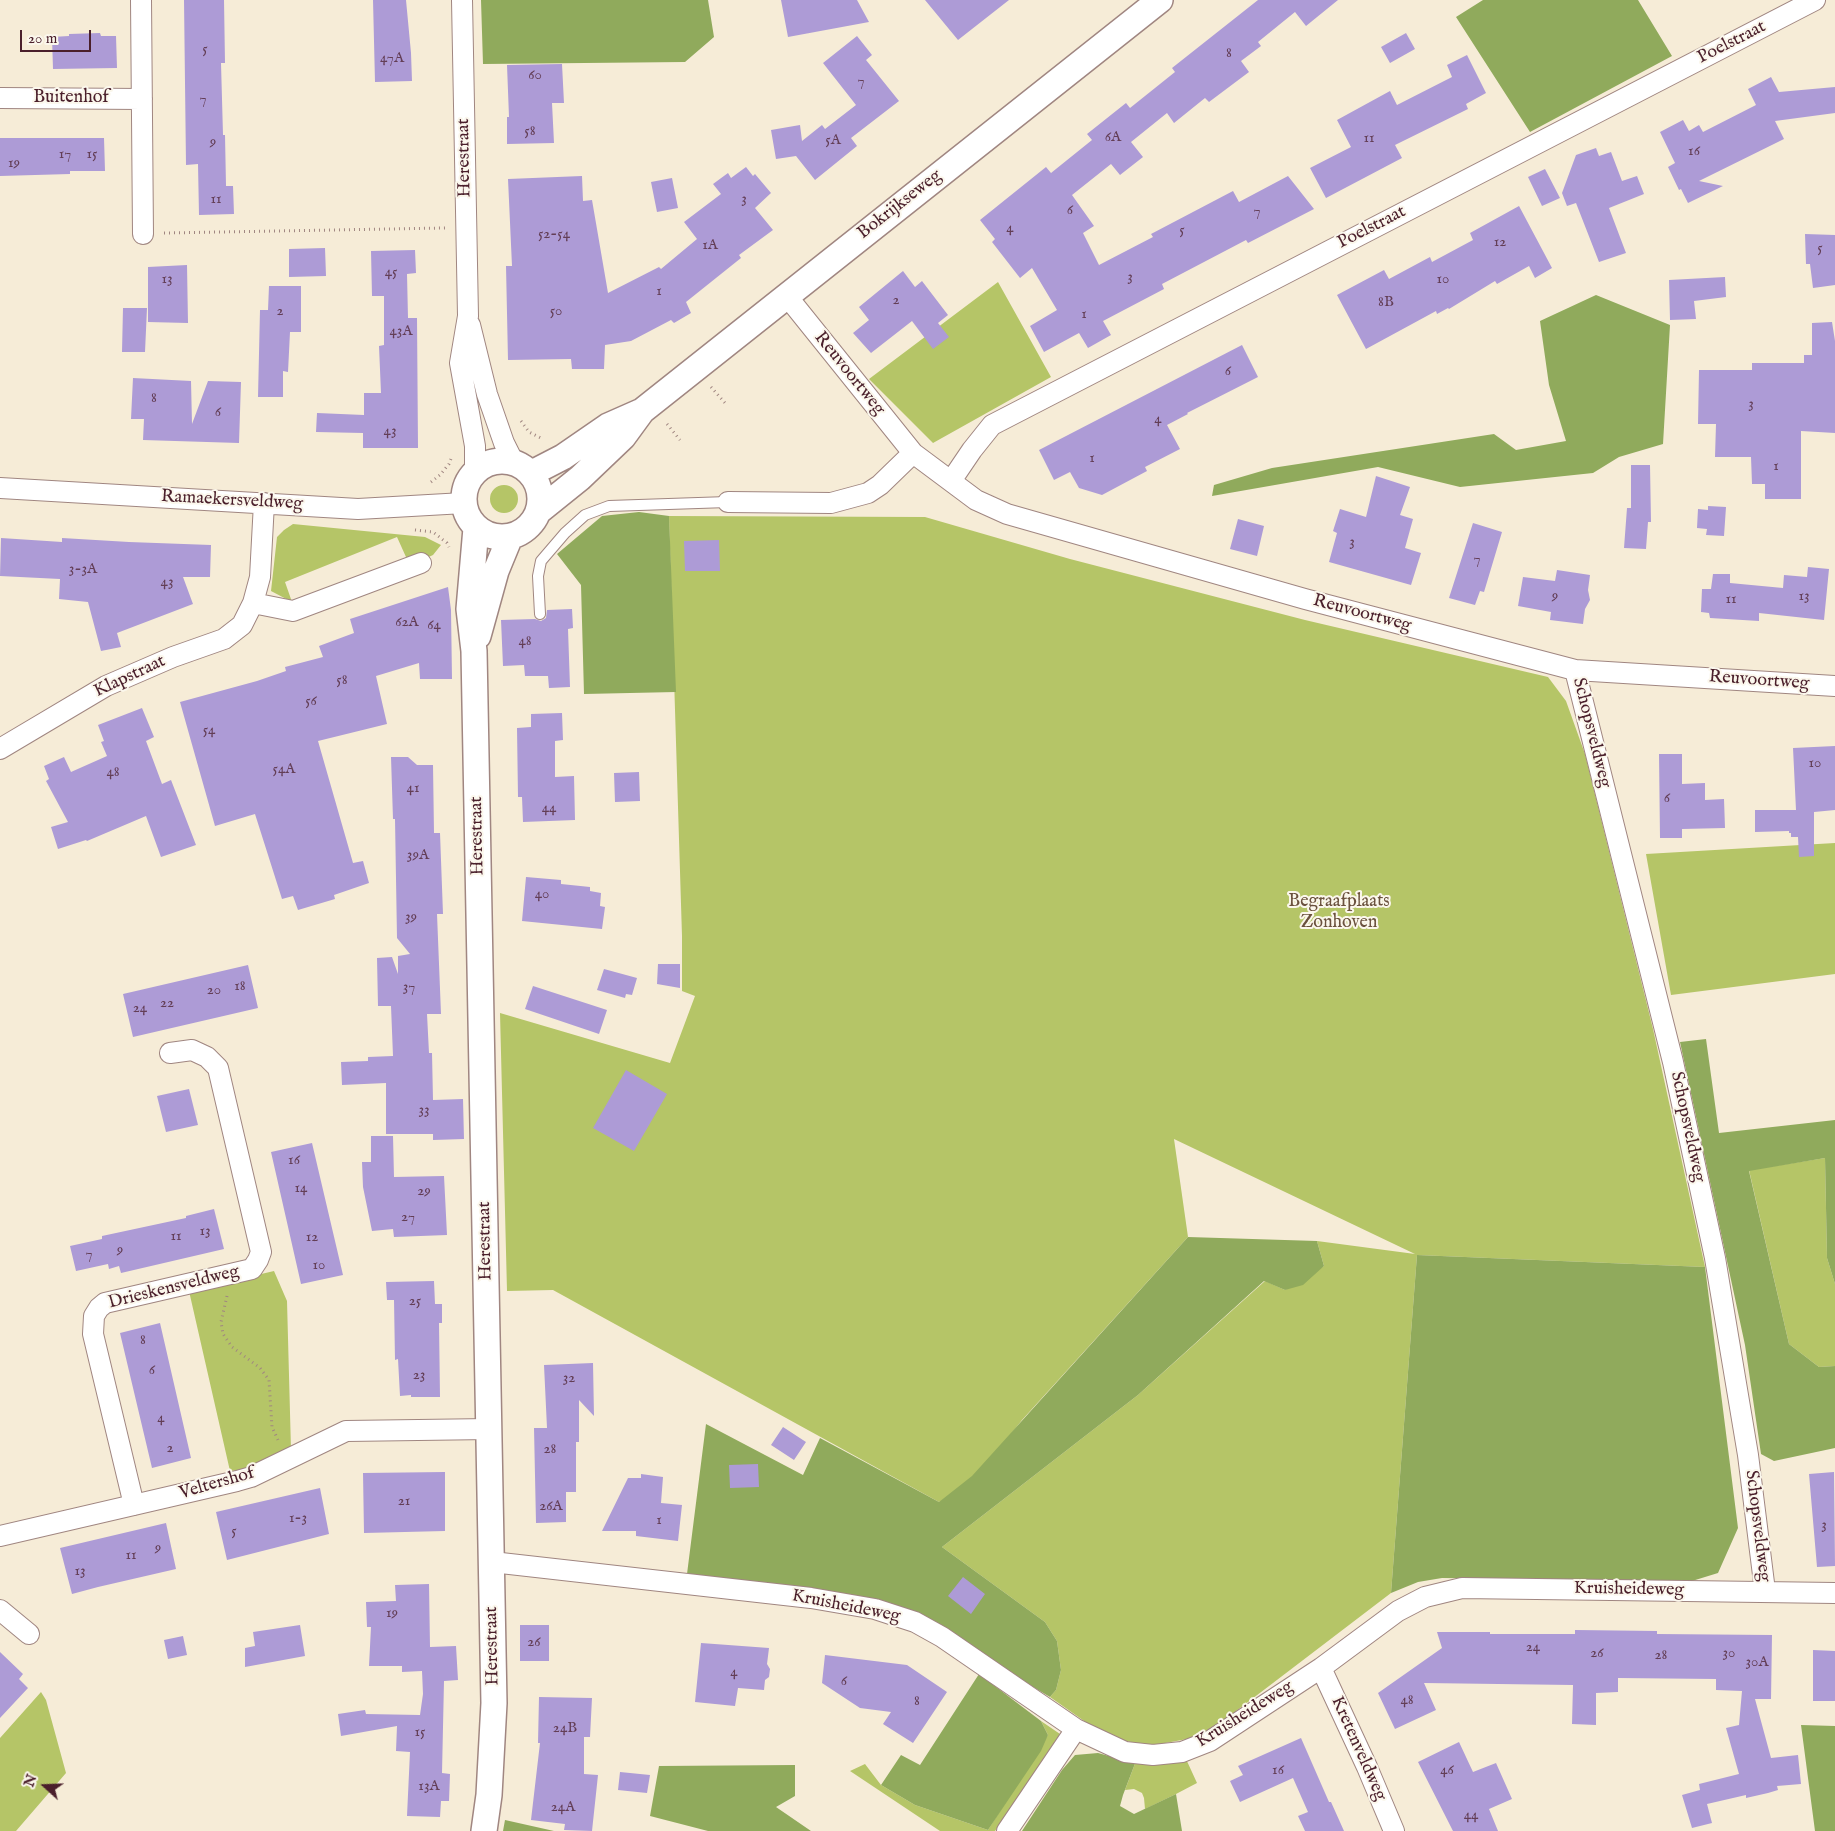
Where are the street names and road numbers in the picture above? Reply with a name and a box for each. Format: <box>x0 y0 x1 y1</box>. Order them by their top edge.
street label: Poelstraat <box>1694 17 1770 69</box>
street label: Buitenhof <box>33 87 109 109</box>
street label: Herestraat <box>454 118 476 198</box>
street label: Bokrijkseweg <box>854 165 946 245</box>
street label: Poelstraat <box>1334 202 1410 254</box>
street label: Reuvoortweg <box>809 328 889 420</box>
street label: Ramaekersveldweg <box>160 486 304 516</box>
street label: Reuvoortweg <box>1310 591 1414 637</box>
street label: Klapstraat <box>91 651 169 703</box>
street label: Reuvoortweg <box>1708 667 1810 695</box>
street label: Schopsveldweg <box>1567 676 1615 790</box>
street label: Herestraat <box>467 796 489 876</box>
street label: Schopsveldweg <box>1665 1070 1709 1184</box>
street label: Herestraat <box>475 1201 497 1281</box>
street label: Drieskensveldweg <box>106 1261 242 1315</box>
street label: Veltershof <box>177 1463 257 1505</box>
street label: Schopsveldweg <box>1739 1469 1775 1583</box>
street label: Kruisheideweg <box>1574 1578 1684 1602</box>
street label: Kruisheideweg <box>790 1586 902 1628</box>
street label: Herestraat <box>482 1606 504 1686</box>
street label: Kruisheideweg <box>1193 1677 1297 1753</box>
street label: Kretenveldweg <box>1325 1693 1391 1805</box>

